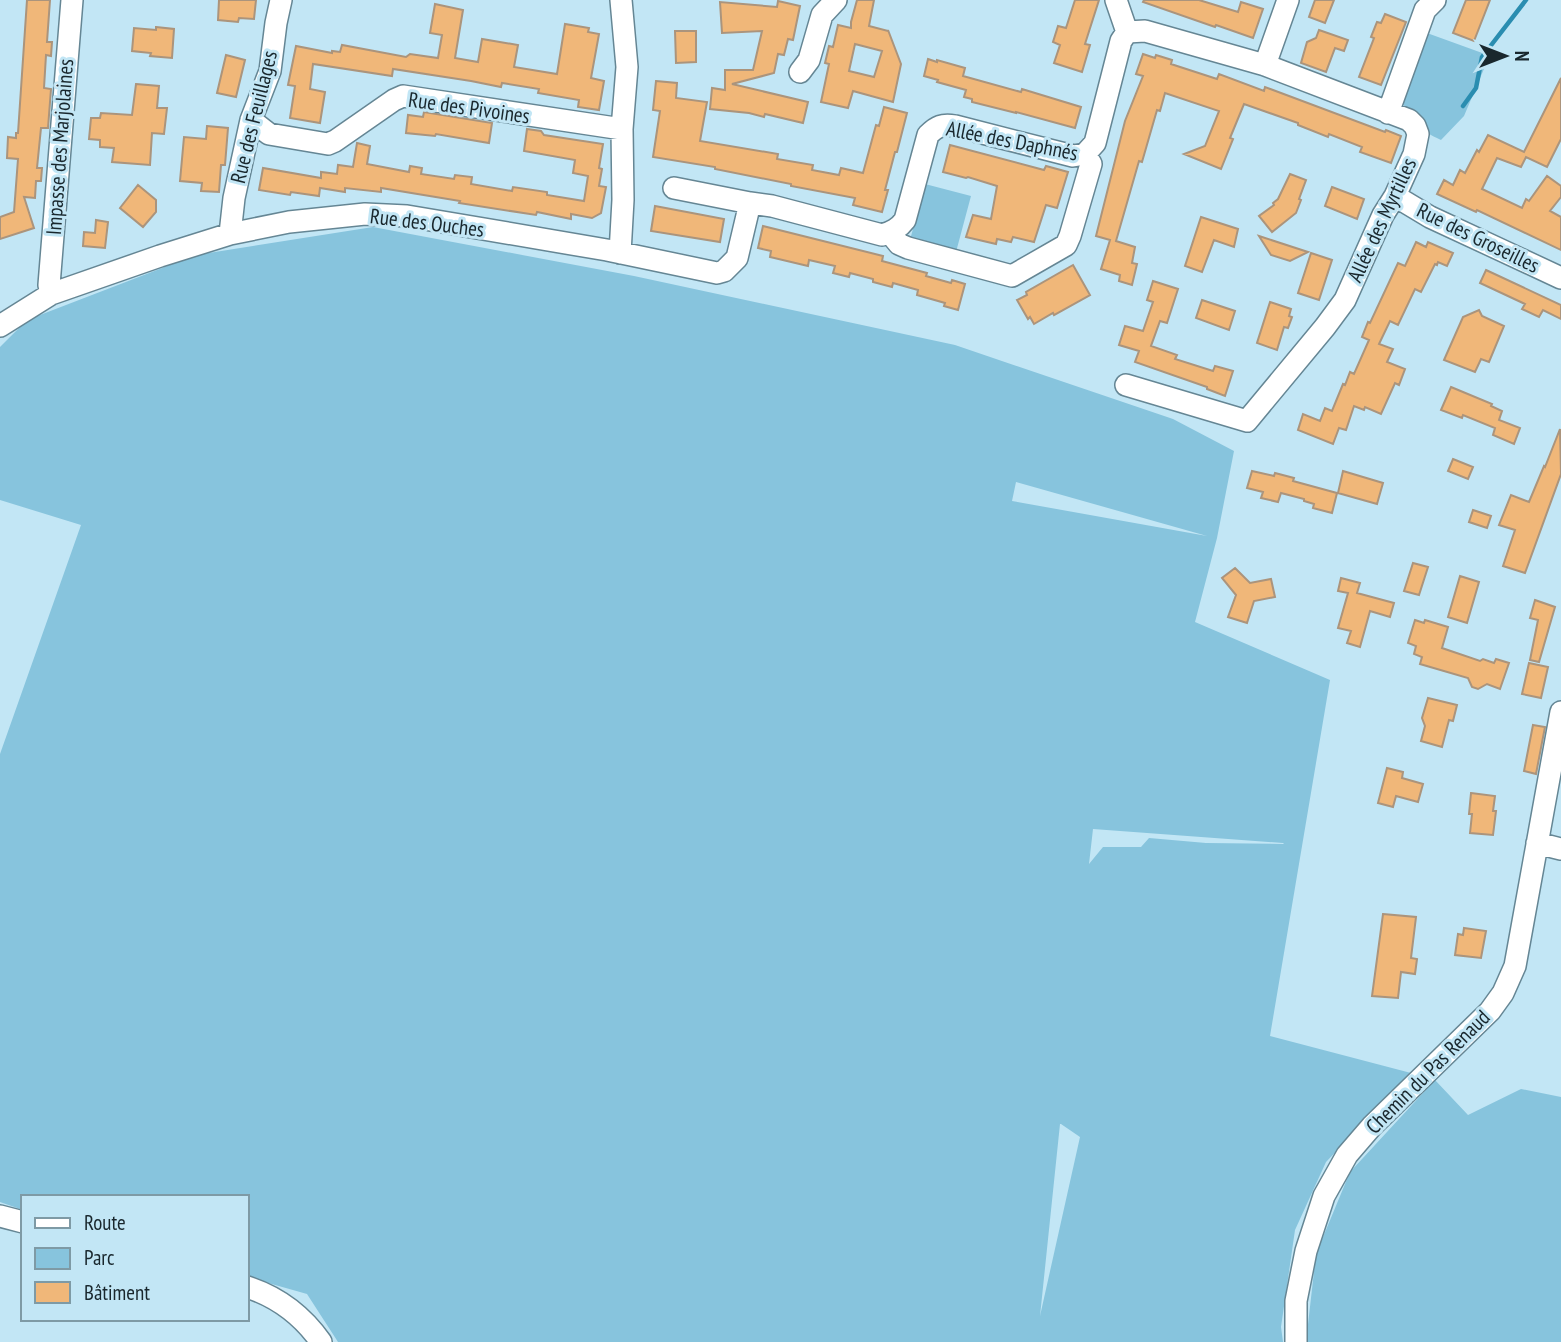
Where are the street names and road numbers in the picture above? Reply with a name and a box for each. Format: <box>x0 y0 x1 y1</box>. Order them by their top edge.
street label: Rue des Feuillages <box>224 48 283 186</box>
street label: Impasse des Marjolaines <box>40 58 79 236</box>
street label: Rue des Pivoines <box>407 86 532 129</box>
street label: Allée des Daphnés <box>944 115 1080 166</box>
street label: Allée des Myrtilles <box>1341 153 1422 286</box>
street label: Rue des Groseilles <box>1413 196 1544 279</box>
street label: Rue des Ouches <box>368 202 486 243</box>
street label: Chemin du Pas Renaud <box>1360 1004 1495 1139</box>

